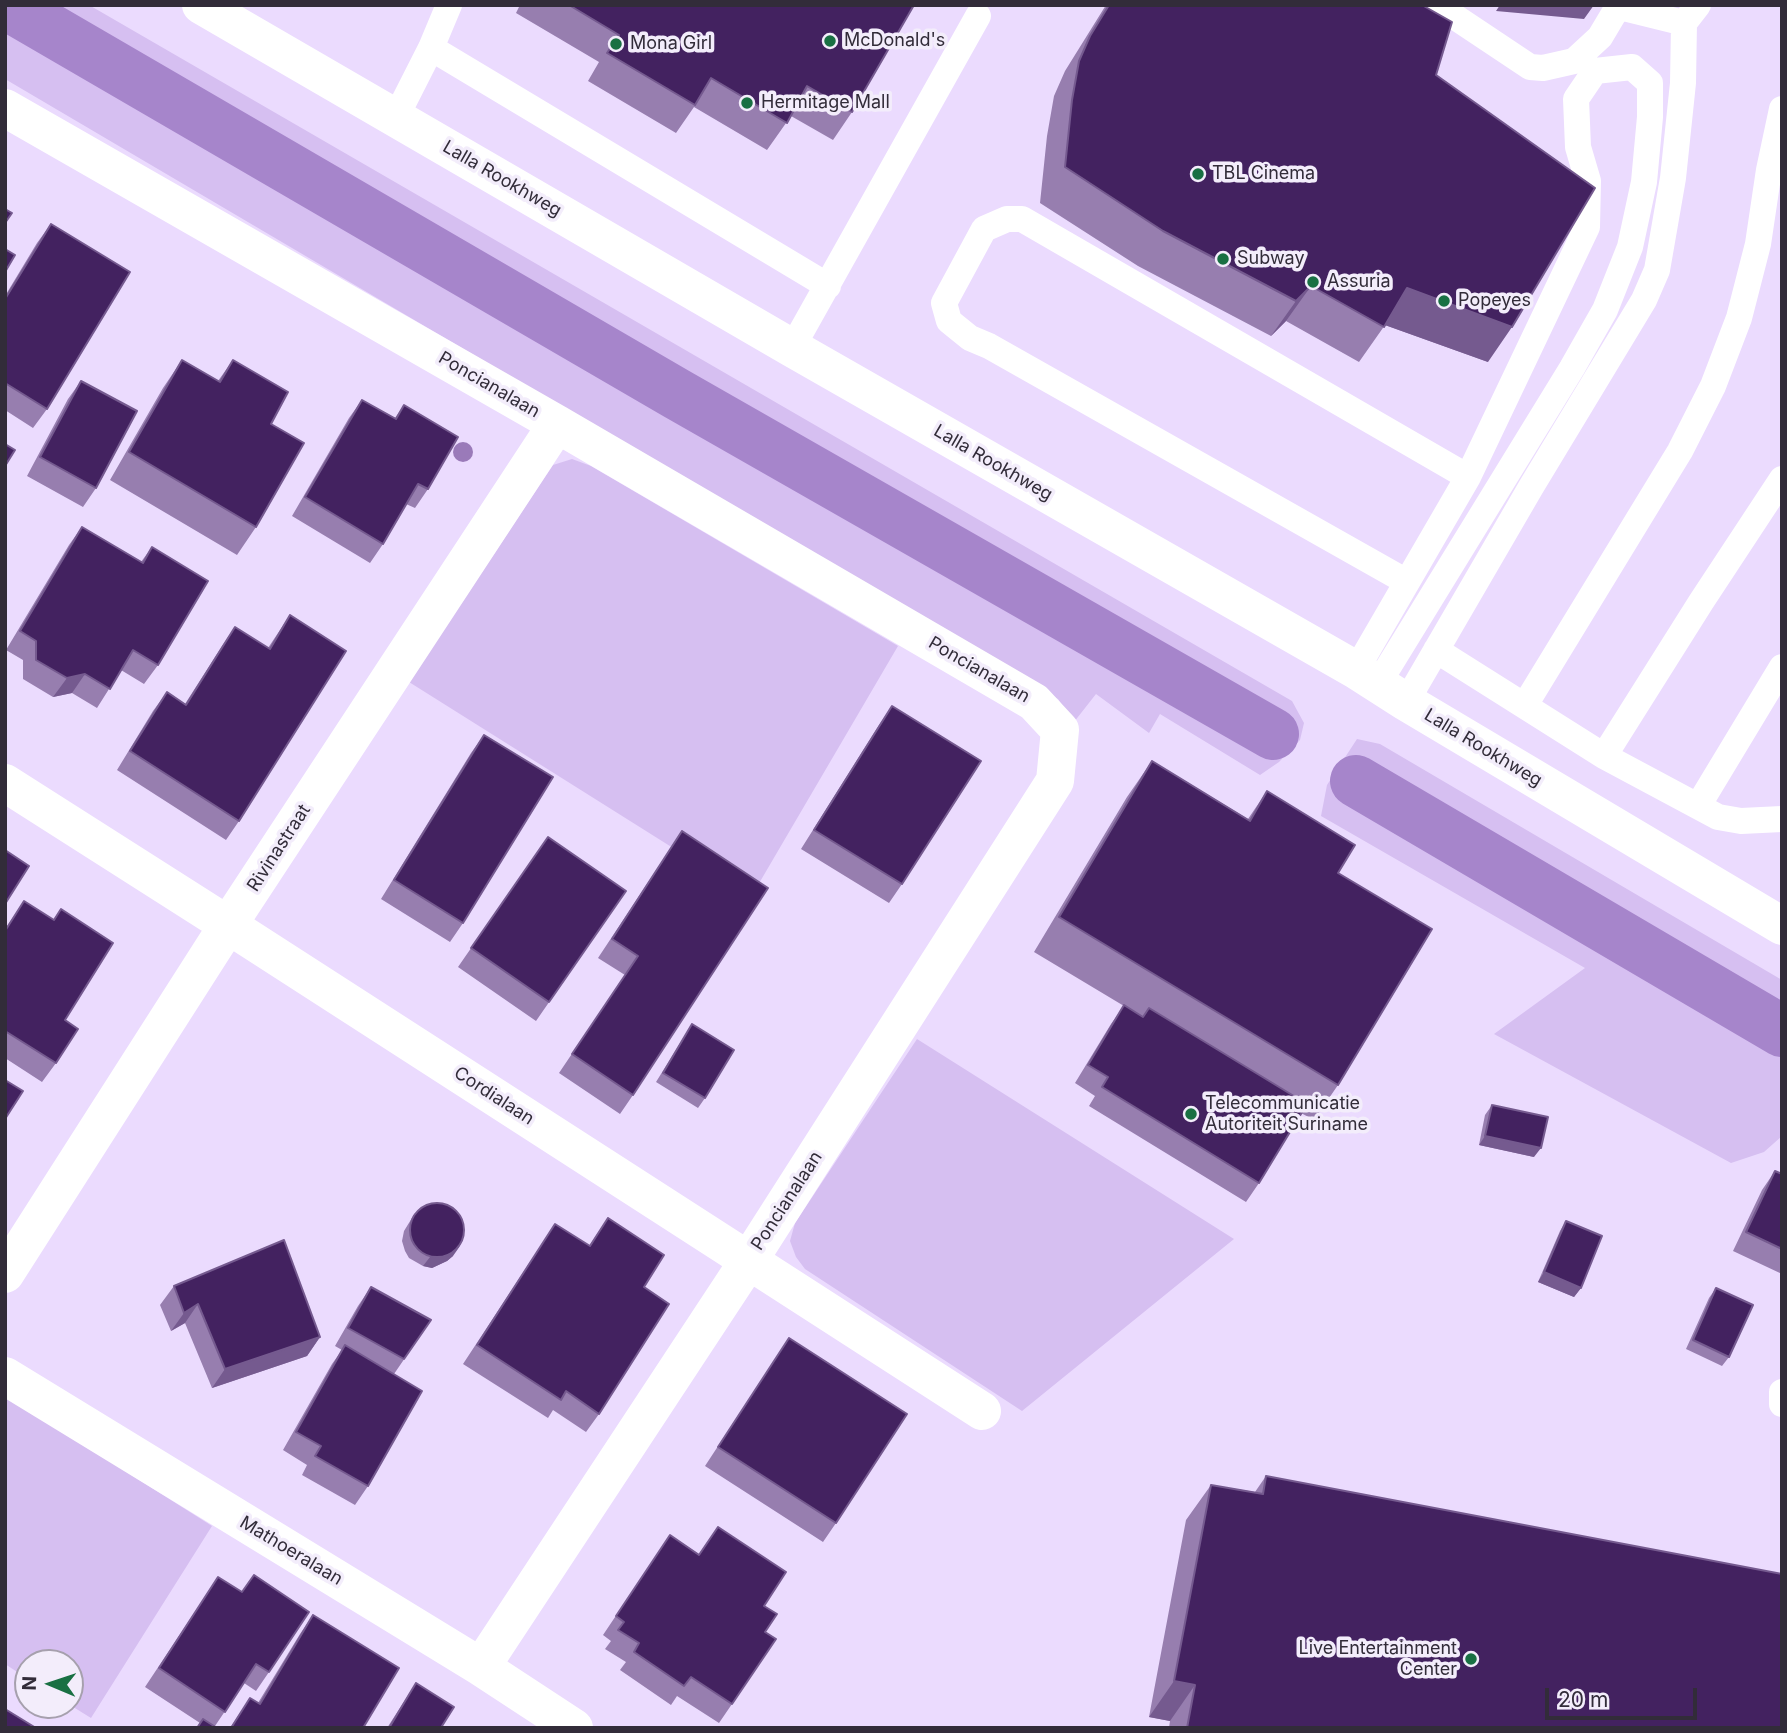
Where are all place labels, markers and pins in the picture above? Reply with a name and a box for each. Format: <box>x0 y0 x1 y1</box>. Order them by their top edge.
place label: McDonald's <box>844 30 945 52</box>
place label: Mona Girl <box>630 33 712 55</box>
marker: McDonald's <box>822 33 838 49</box>
marker: Mona Girl <box>608 36 624 52</box>
place label: Hermitage Mall <box>761 92 890 114</box>
marker: Hermitage Mall <box>739 95 755 111</box>
place label: TBL Cinema <box>1212 163 1315 185</box>
marker: TBL Cinema <box>1190 166 1206 182</box>
place label: Subway <box>1237 248 1305 270</box>
marker: Subway <box>1215 251 1231 267</box>
place label: Assuria <box>1327 271 1391 293</box>
marker: Assuria <box>1305 274 1321 290</box>
place label: Popeyes <box>1458 290 1531 312</box>
marker: Popeyes <box>1436 293 1452 309</box>
place label: Telecommunicatie Autoriteit Suriname <box>1205 1093 1368 1136</box>
marker: Telecommunicatie Autoriteit Suriname <box>1183 1106 1199 1122</box>
place label: Live Entertainment Center <box>1299 1638 1457 1680</box>
marker: Live Entertainment Center <box>1463 1651 1479 1667</box>

